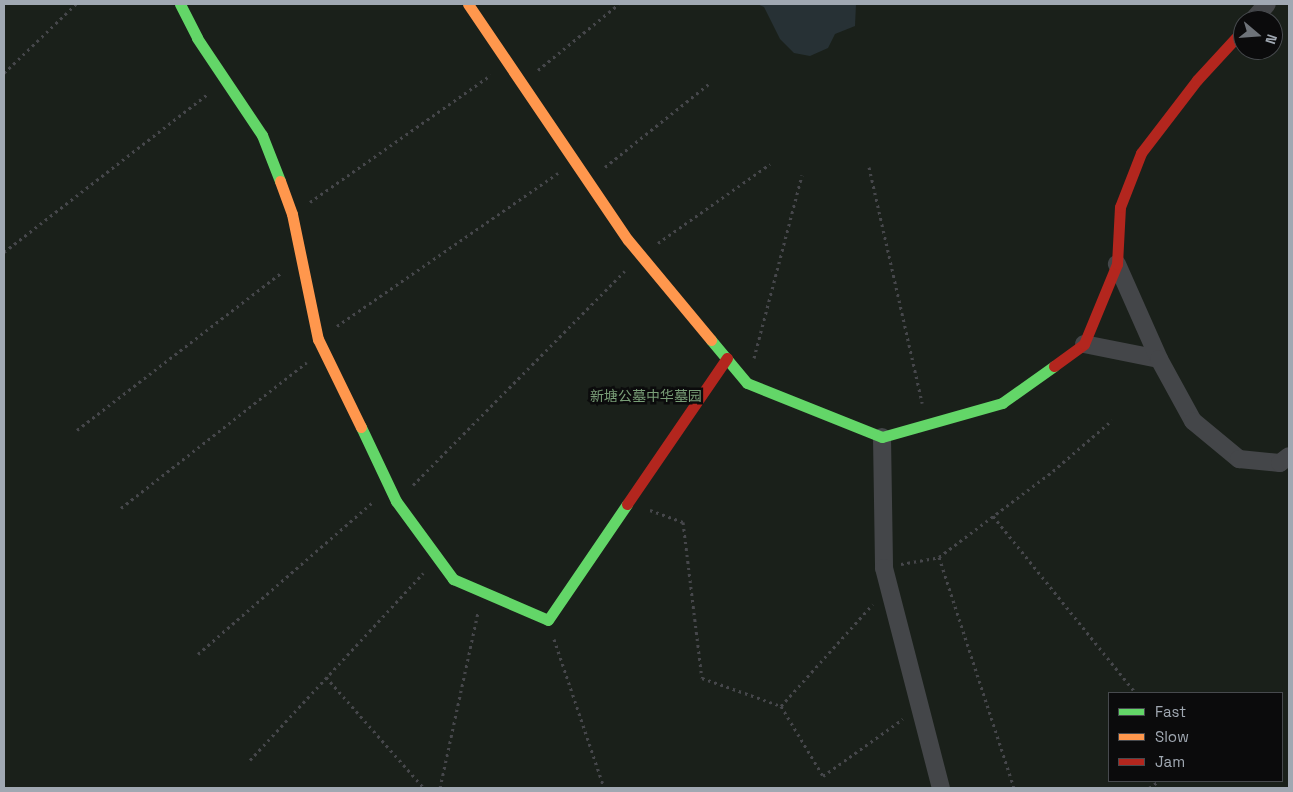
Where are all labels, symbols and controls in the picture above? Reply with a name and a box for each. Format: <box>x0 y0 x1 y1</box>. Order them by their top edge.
north arrow <box>1233 10 1283 60</box>
text: N <box>1261 32 1281 47</box>
park label: 新塘公墓中华墓园 <box>590 388 702 404</box>
legend <box>1108 692 1283 782</box>
text: Fast <box>1155 702 1186 721</box>
text: Slow <box>1155 727 1189 746</box>
text: Jam <box>1155 752 1185 771</box>

